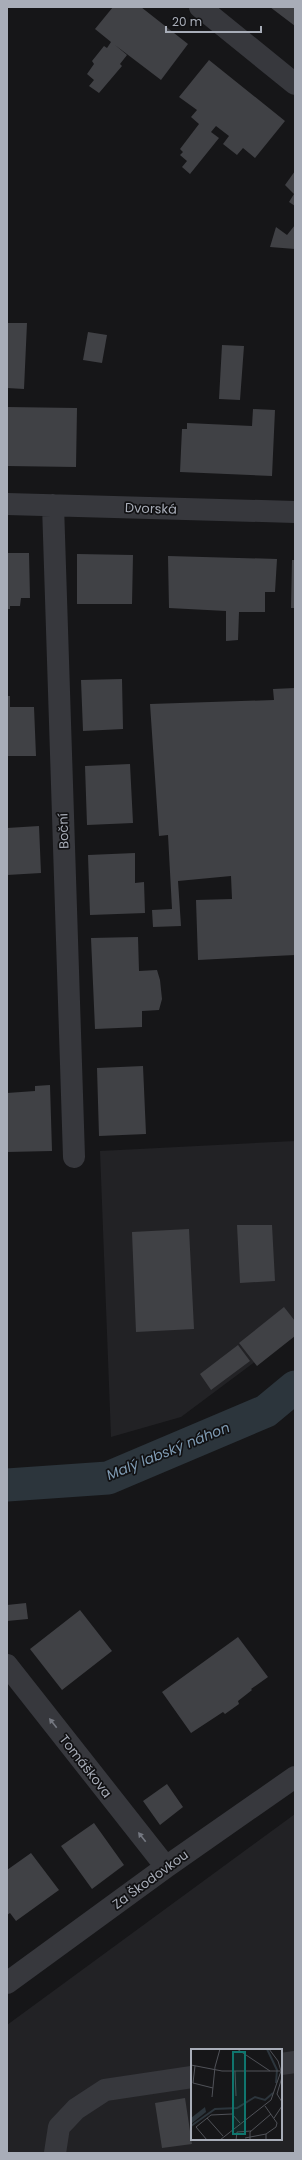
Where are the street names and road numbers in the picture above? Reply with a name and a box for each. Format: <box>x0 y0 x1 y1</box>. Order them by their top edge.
street label: Dvorská <box>125 498 177 519</box>
street label: Boční <box>53 813 74 849</box>
street label: Tomáškova <box>55 1731 116 1802</box>
street label: Za Škodovkou <box>108 1845 192 1913</box>

